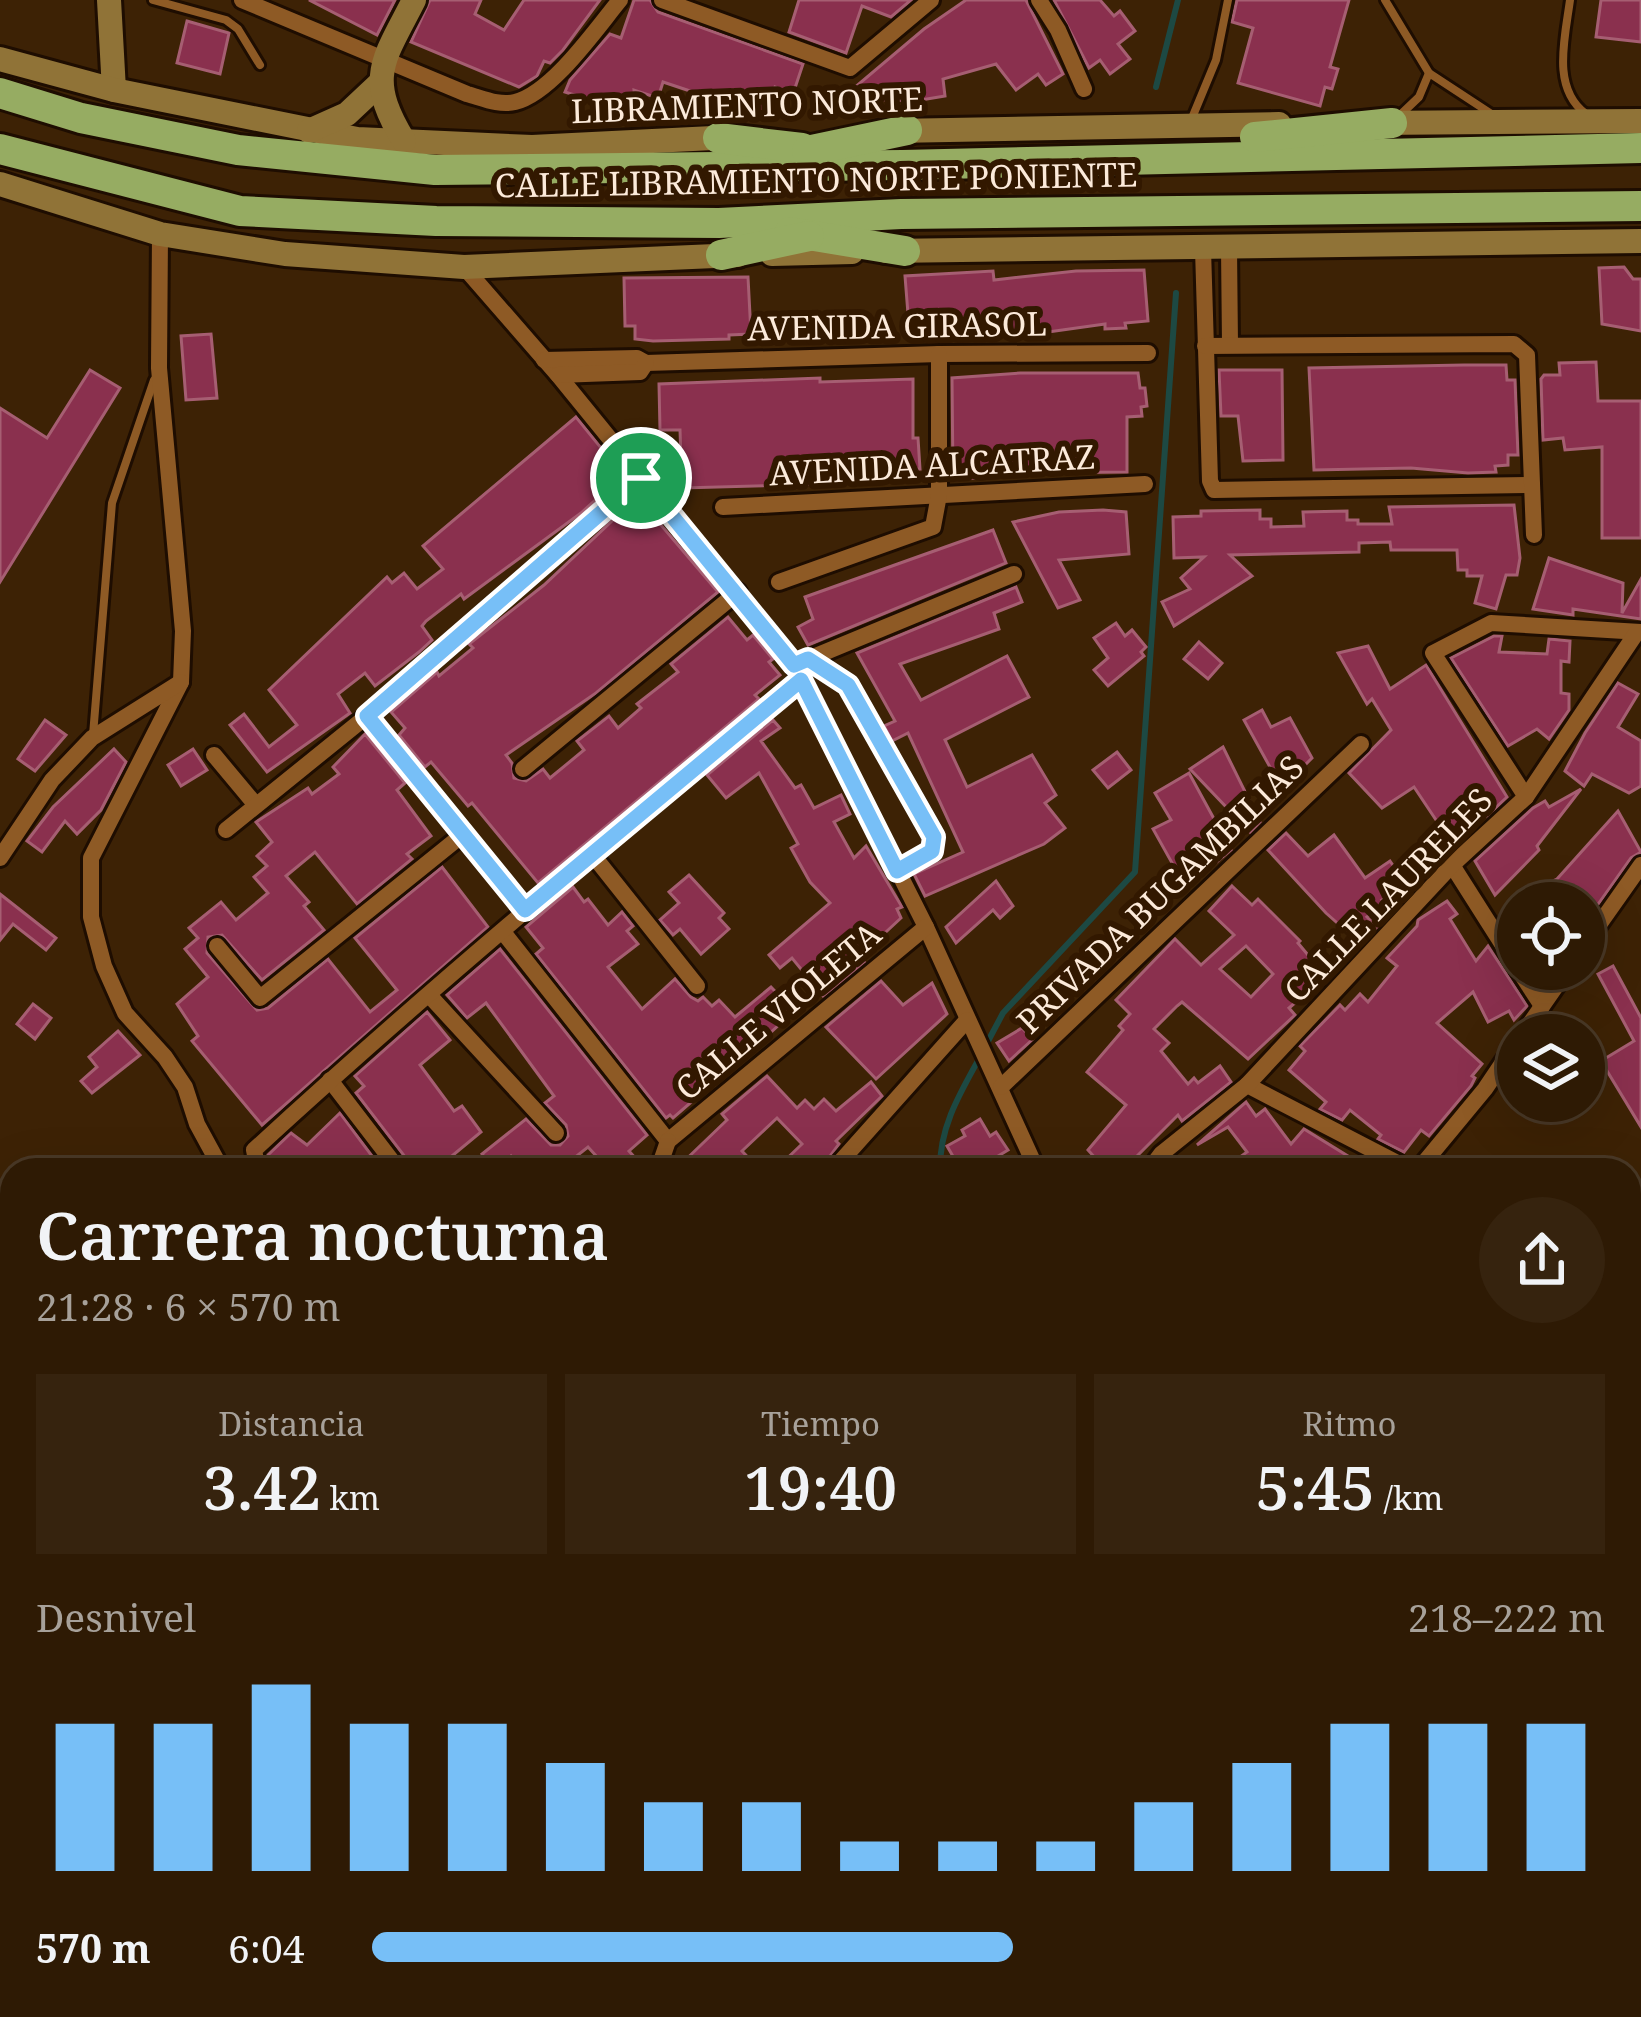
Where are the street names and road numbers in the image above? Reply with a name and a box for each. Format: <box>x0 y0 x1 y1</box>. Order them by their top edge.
street label: LIBRAMIENTO NORTE <box>570 76 924 133</box>
street label: CALLE LIBRAMIENTO NORTE PONIENTE <box>494 151 1138 208</box>
street label: AVENIDA GIRASOL <box>747 300 1047 351</box>
street label: AVENIDA ALCATRAZ <box>768 434 1096 496</box>
street label: PRIVADA BUGAMBILIAS <box>1006 745 1313 1043</box>
street label: CALLE LAURELES <box>1274 778 1502 1012</box>
street label: CALLE VIOLETA <box>665 911 890 1110</box>

